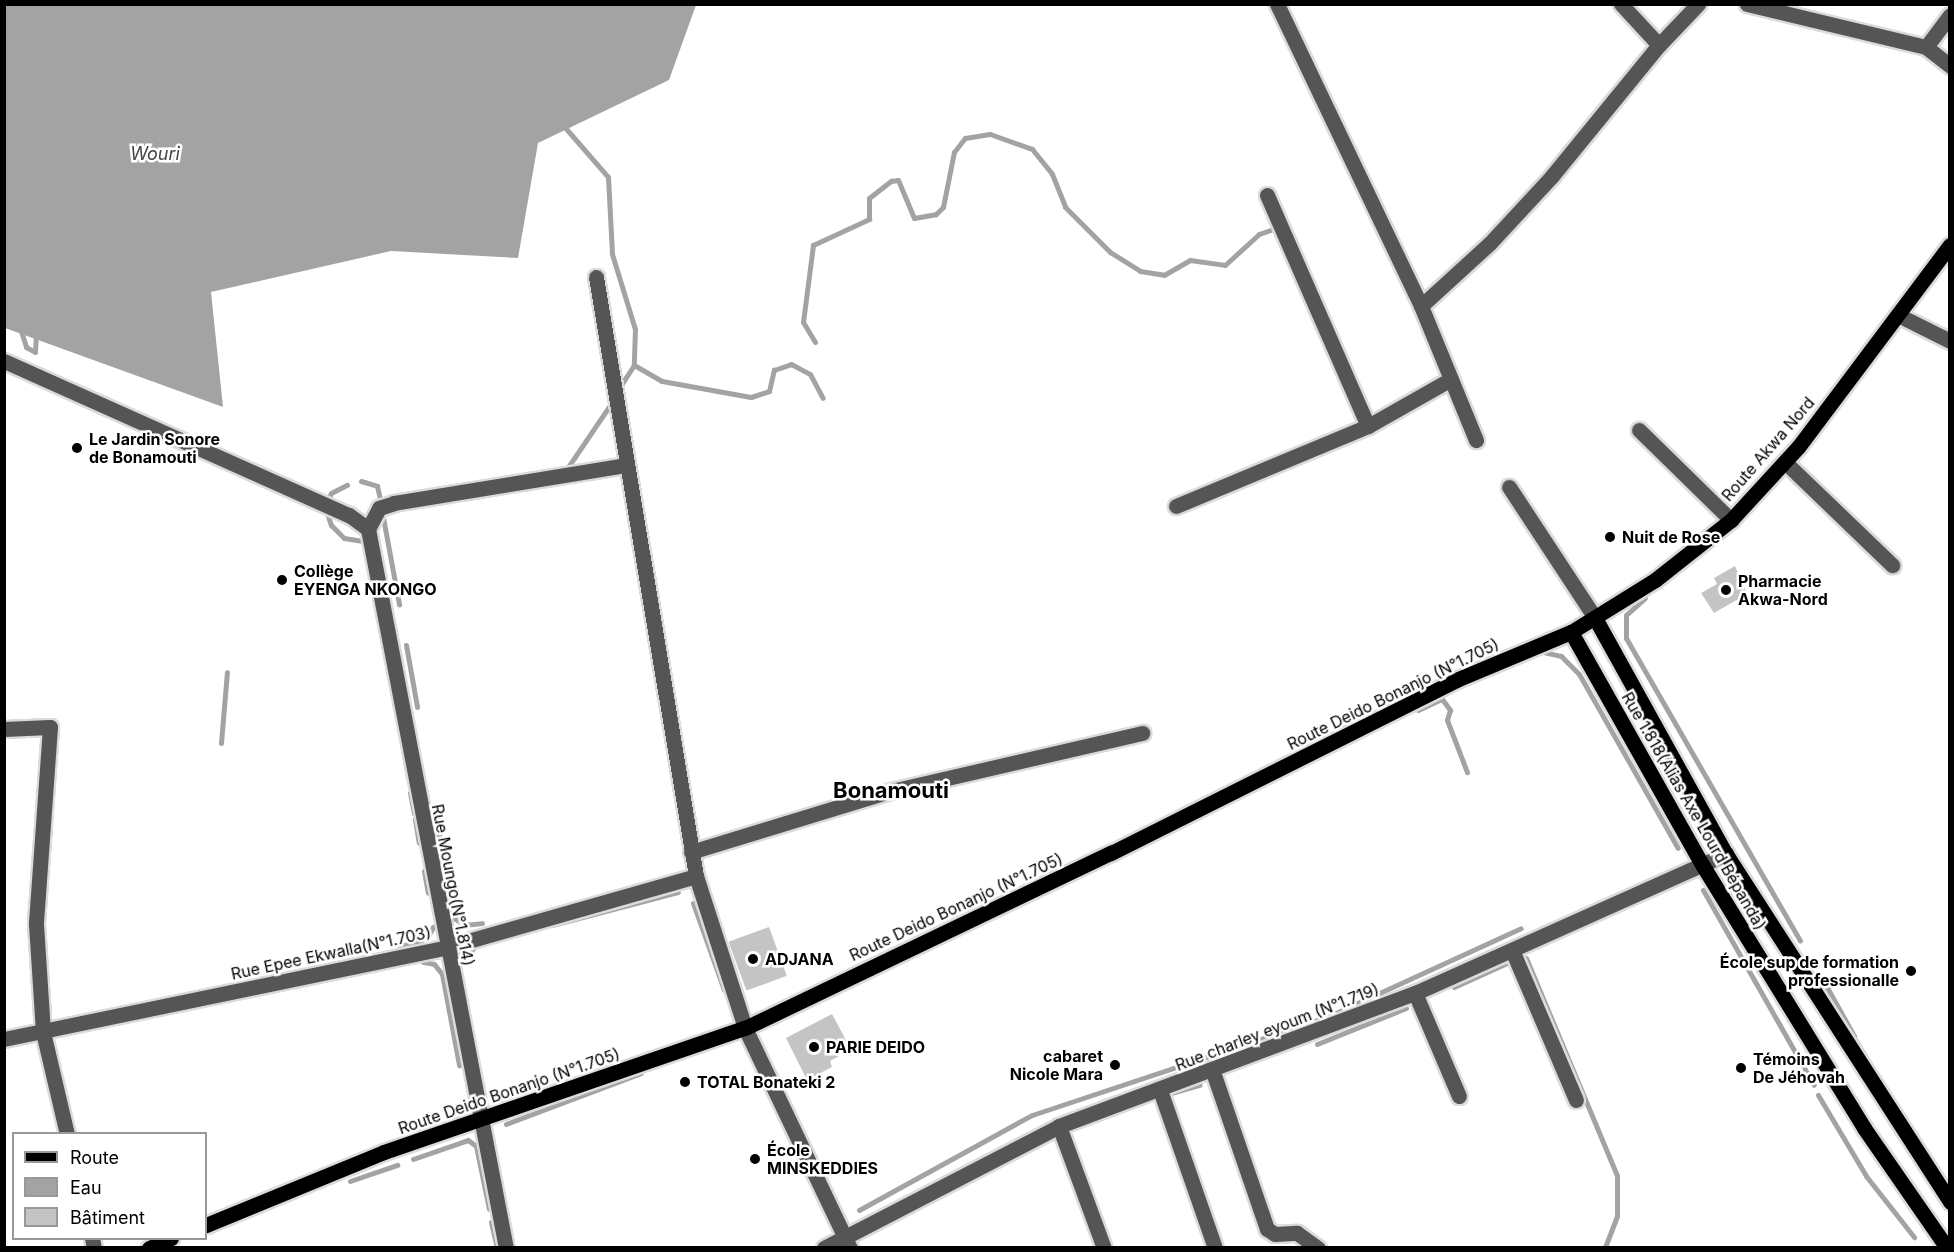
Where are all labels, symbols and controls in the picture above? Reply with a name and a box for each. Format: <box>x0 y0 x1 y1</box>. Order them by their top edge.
water label: Wouri <box>130 143 180 165</box>
street label: Route Akwa Nord <box>1718 393 1818 505</box>
place label: Le Jardin Sonore de Bonamouti <box>89 429 220 467</box>
marker: Le Jardin Sonore de Bonamouti <box>70 441 84 455</box>
place label: Nuit de Rose <box>1622 527 1720 547</box>
marker: Nuit de Rose <box>1603 530 1617 544</box>
place label: Collège EYENGA NKONGO <box>294 561 436 599</box>
place label: Pharmacie Akwa-Nord <box>1738 571 1828 609</box>
marker: Collège EYENGA NKONGO <box>275 573 289 587</box>
marker: Pharmacie Akwa-Nord <box>1719 583 1733 597</box>
street label: Route Deido Bonanjo (N°1.705) <box>1284 634 1502 754</box>
street label: Rue 1.818(Alias Axe Lourd Bépanda) <box>1618 689 1770 933</box>
district label: Bonamouti <box>833 778 949 804</box>
street label: Rue Moungo(N°1.814) <box>428 802 478 968</box>
street label: Route Deido Bonanjo (N°1.705) <box>846 849 1066 965</box>
street label: Rue Epee Ekwalla(N°1.703) <box>229 922 433 984</box>
place label: ADJANA <box>765 949 834 969</box>
marker: ADJANA <box>746 952 760 966</box>
place label: École sup de formation professionalle <box>1720 952 1899 990</box>
marker: École sup de formation professionalle <box>1904 964 1918 978</box>
street label: Rue charley eyoum (N°1.719) <box>1173 979 1381 1075</box>
place label: PARIE DEIDO <box>826 1037 925 1057</box>
marker: PARIE DEIDO <box>807 1040 821 1054</box>
street label: Route Deido Bonanjo (N°1.705) <box>396 1044 622 1138</box>
place label: cabaret Nicole Mara <box>1010 1046 1103 1084</box>
place label: Témoins De Jéhovah <box>1753 1049 1845 1087</box>
marker: cabaret Nicole Mara <box>1108 1058 1122 1072</box>
marker: Témoins De Jéhovah <box>1734 1061 1748 1075</box>
place label: TOTAL Bonateki 2 <box>697 1072 835 1092</box>
marker: TOTAL Bonateki 2 <box>678 1075 692 1089</box>
legend <box>12 1132 207 1240</box>
place label: École MINSKEDDIES <box>767 1140 878 1178</box>
text: Route <box>70 1147 119 1168</box>
marker: École MINSKEDDIES <box>748 1152 762 1166</box>
text: Eau <box>70 1177 102 1198</box>
text: Bâtiment <box>70 1207 145 1228</box>

